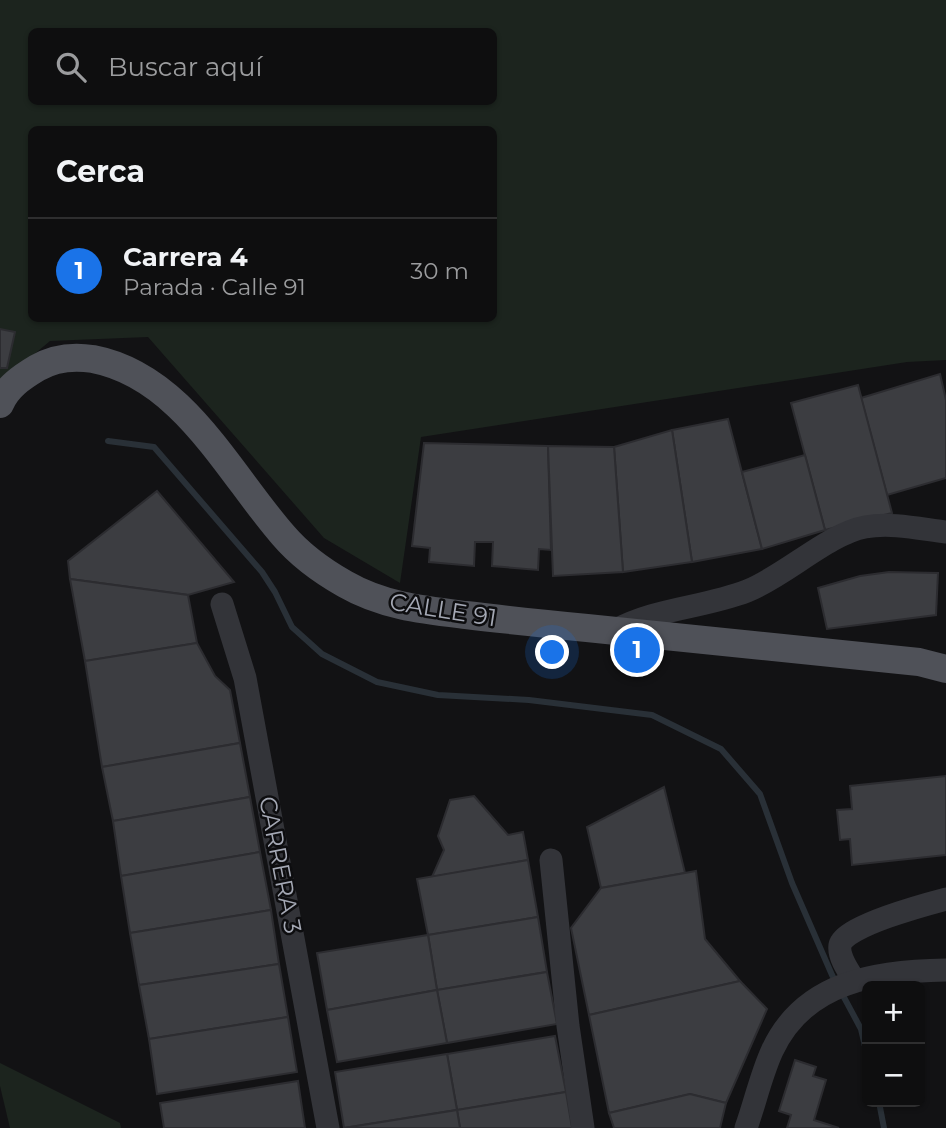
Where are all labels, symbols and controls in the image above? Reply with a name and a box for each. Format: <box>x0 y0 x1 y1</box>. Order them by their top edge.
search box <box>28 28 497 105</box>
icon: search <box>52 48 90 86</box>
text: Buscar aquí <box>108 51 262 83</box>
text: Cerca <box>56 153 145 190</box>
text: Carrera 4 <box>123 241 248 273</box>
text: 1 <box>74 257 84 285</box>
text: 30 m <box>410 257 469 285</box>
text: Parada · Calle 91 <box>123 273 306 301</box>
street label: CALLE 91 <box>388 587 499 632</box>
pin: 1 <box>614 624 660 676</box>
your location <box>535 635 569 669</box>
street label: CARRERA 3 <box>253 794 308 936</box>
map controls <box>862 981 925 1107</box>
button: + <box>862 981 925 1044</box>
button: − <box>862 1044 925 1107</box>

